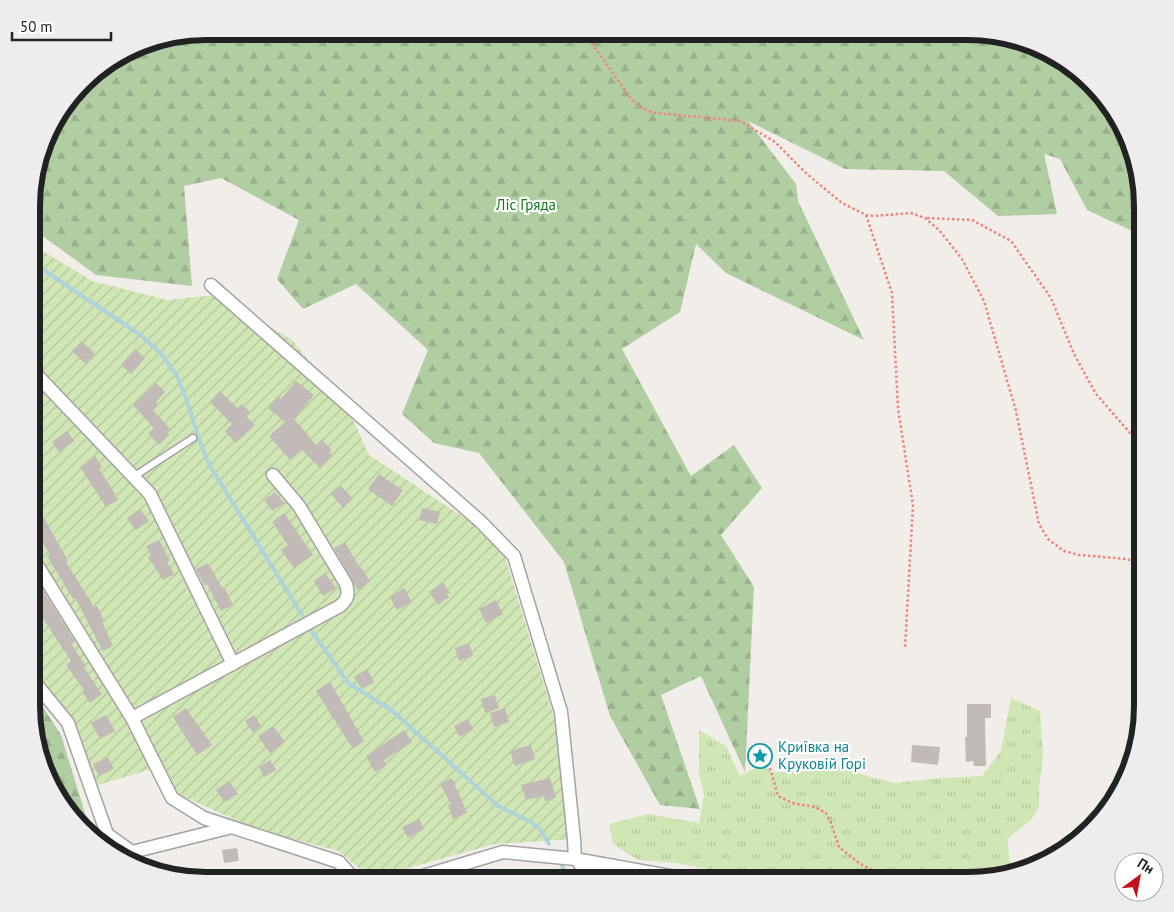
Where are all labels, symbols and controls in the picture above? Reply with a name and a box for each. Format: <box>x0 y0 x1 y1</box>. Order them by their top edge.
scale bar <box>12 10 111 42</box>
text: 50 m <box>20 17 53 36</box>
park label: Ліс Гряда <box>495 195 556 214</box>
place label: Криївка на Круковій Горі <box>778 737 866 773</box>
place icon: Криївка на Круковій Горі <box>747 743 773 769</box>
north arrow <box>1114 852 1164 902</box>
text: Пн <box>1134 854 1158 878</box>

